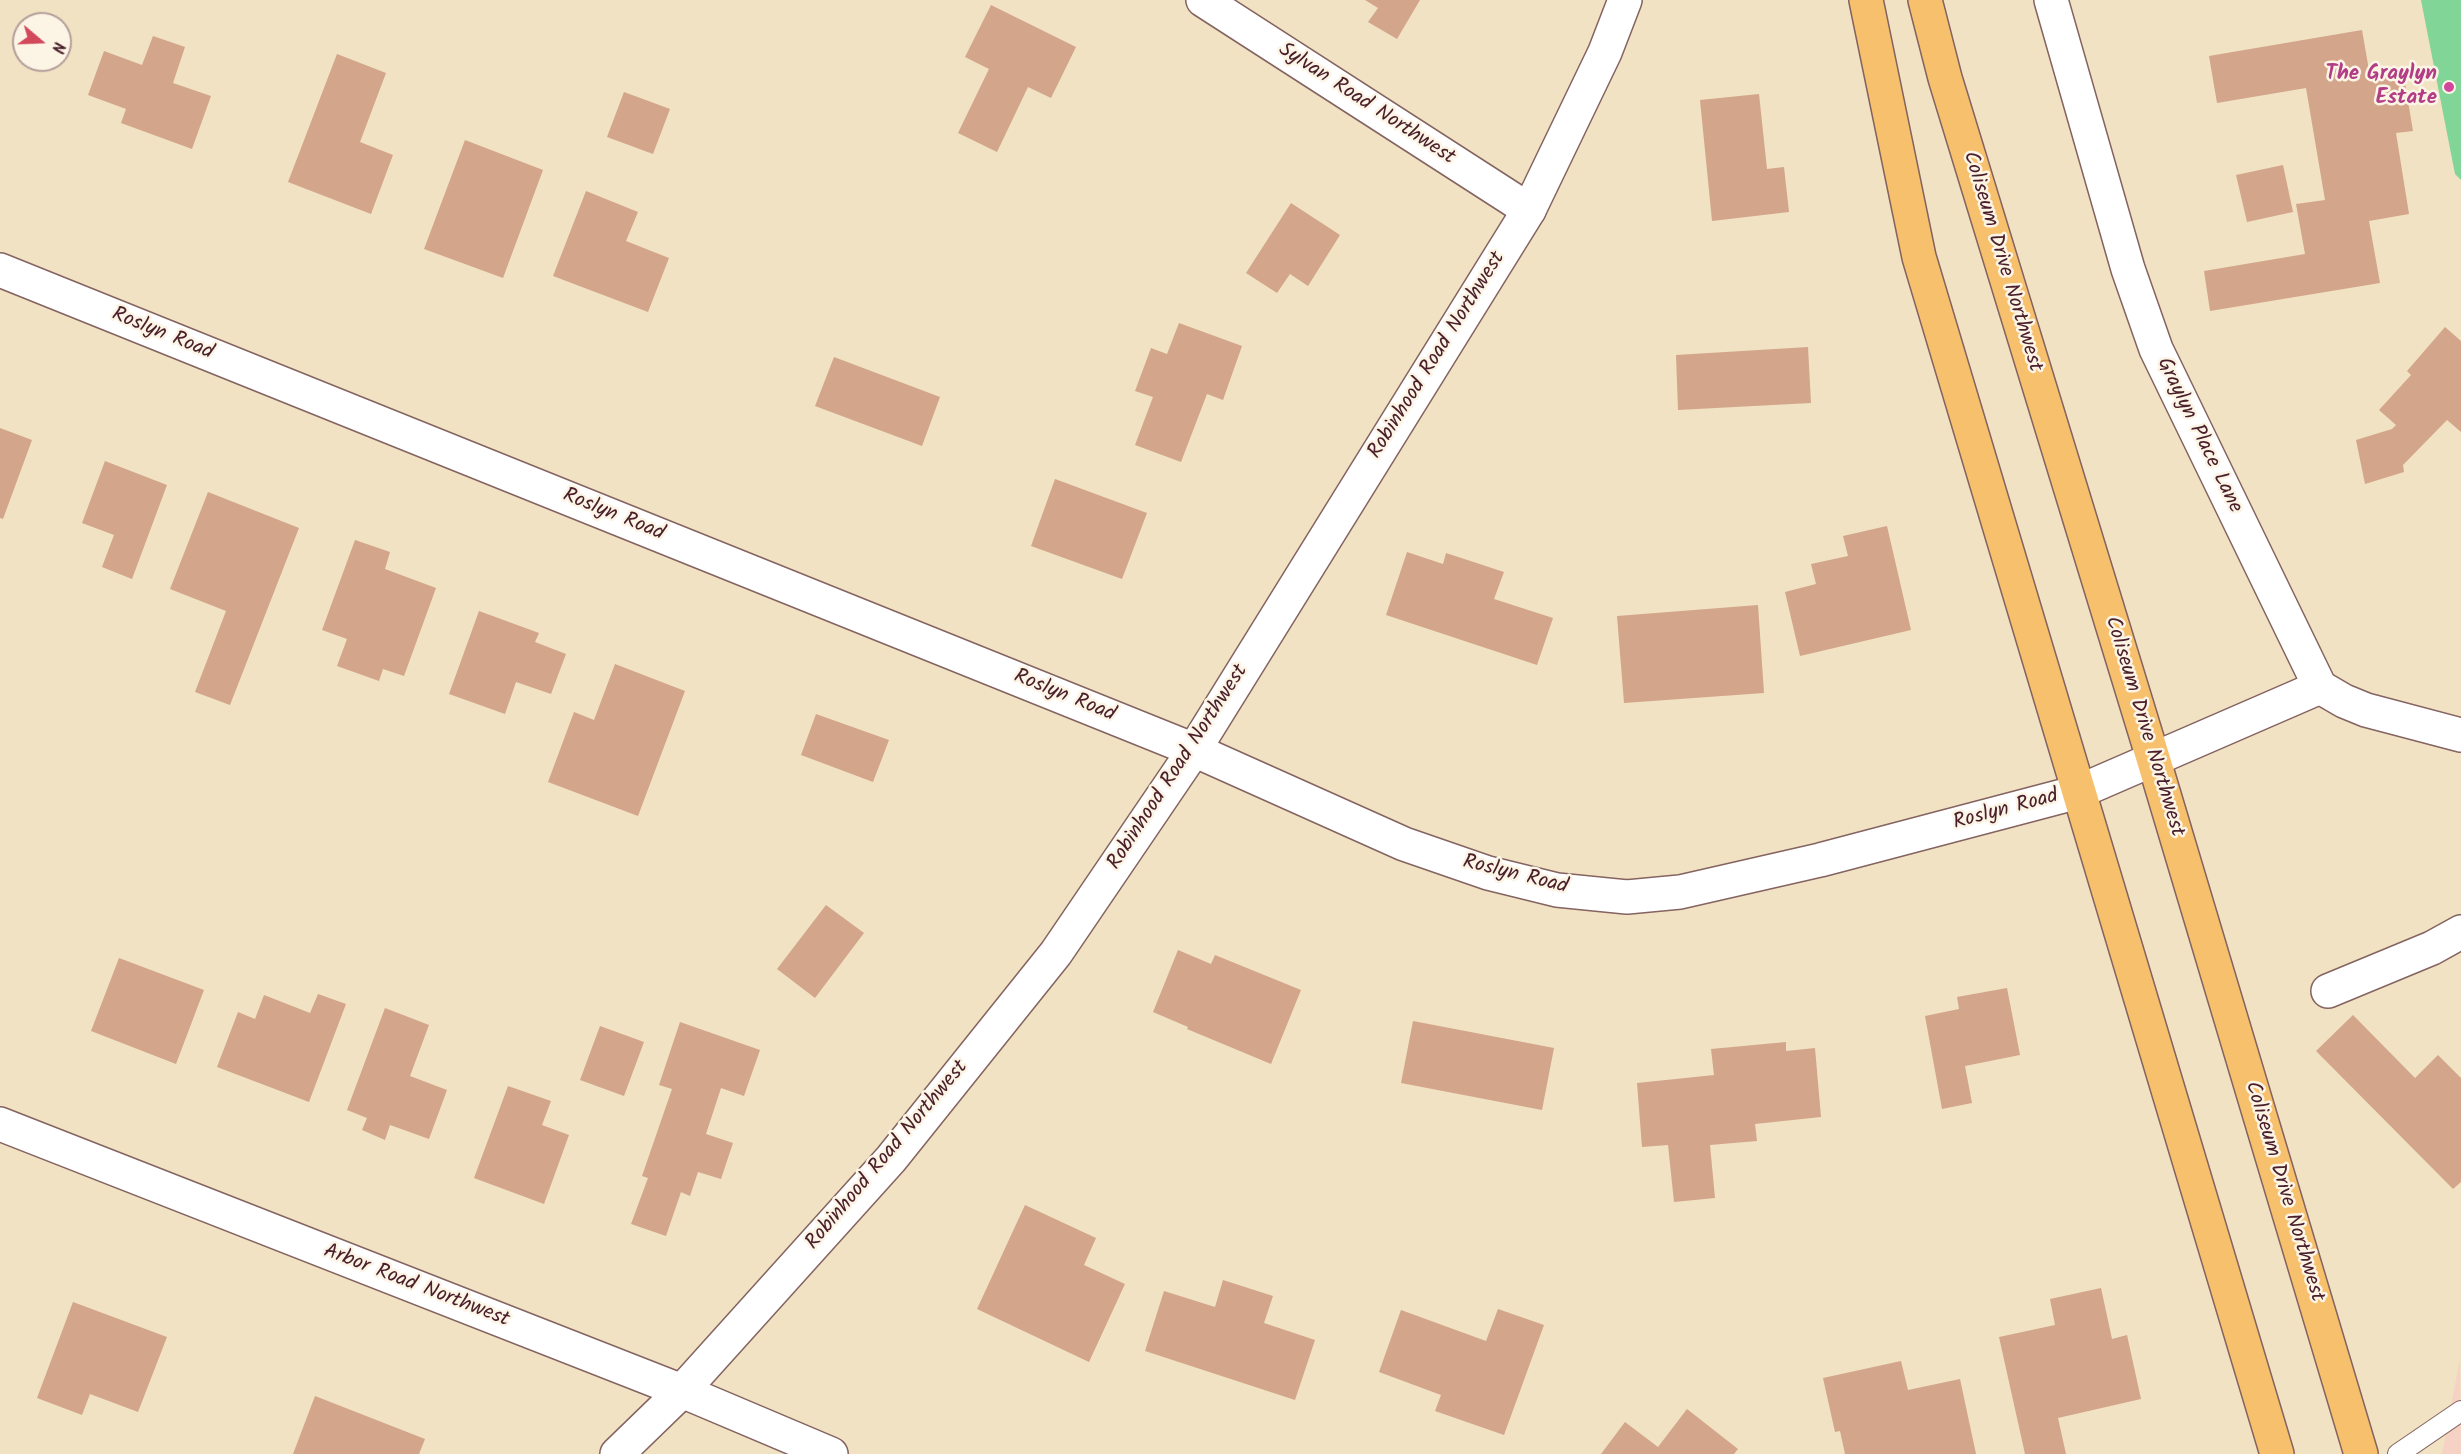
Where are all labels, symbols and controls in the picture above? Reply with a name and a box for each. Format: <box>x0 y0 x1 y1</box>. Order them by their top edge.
north arrow <box>12 12 72 72</box>
street label: Sylvan Road Northwest <box>1273 38 1459 172</box>
text: N <box>44 39 71 56</box>
place label: The Graylyn Estate <box>2326 62 2437 112</box>
marker: The Graylyn Estate <box>2442 80 2456 94</box>
street label: Coliseum Drive Northwest <box>1956 149 2046 375</box>
street label: Robinhood Road Northwest <box>1364 248 1512 464</box>
street label: Roslyn Road <box>107 303 217 367</box>
street label: Graylyn Place Lane <box>2149 354 2247 518</box>
street label: Roslyn Road <box>558 484 668 548</box>
street label: Coliseum Drive Northwest <box>2098 614 2188 840</box>
street label: Robinhood Road Northwest <box>1103 661 1255 875</box>
street label: Roslyn Road <box>1009 665 1119 729</box>
street label: Roslyn Road <box>1951 785 2061 837</box>
street label: Roslyn Road <box>1460 851 1570 901</box>
street label: Robinhood Road Northwest <box>801 1056 975 1256</box>
street label: Coliseum Drive Northwest <box>2238 1079 2328 1305</box>
street label: Arbor Road Northwest <box>320 1240 512 1334</box>

